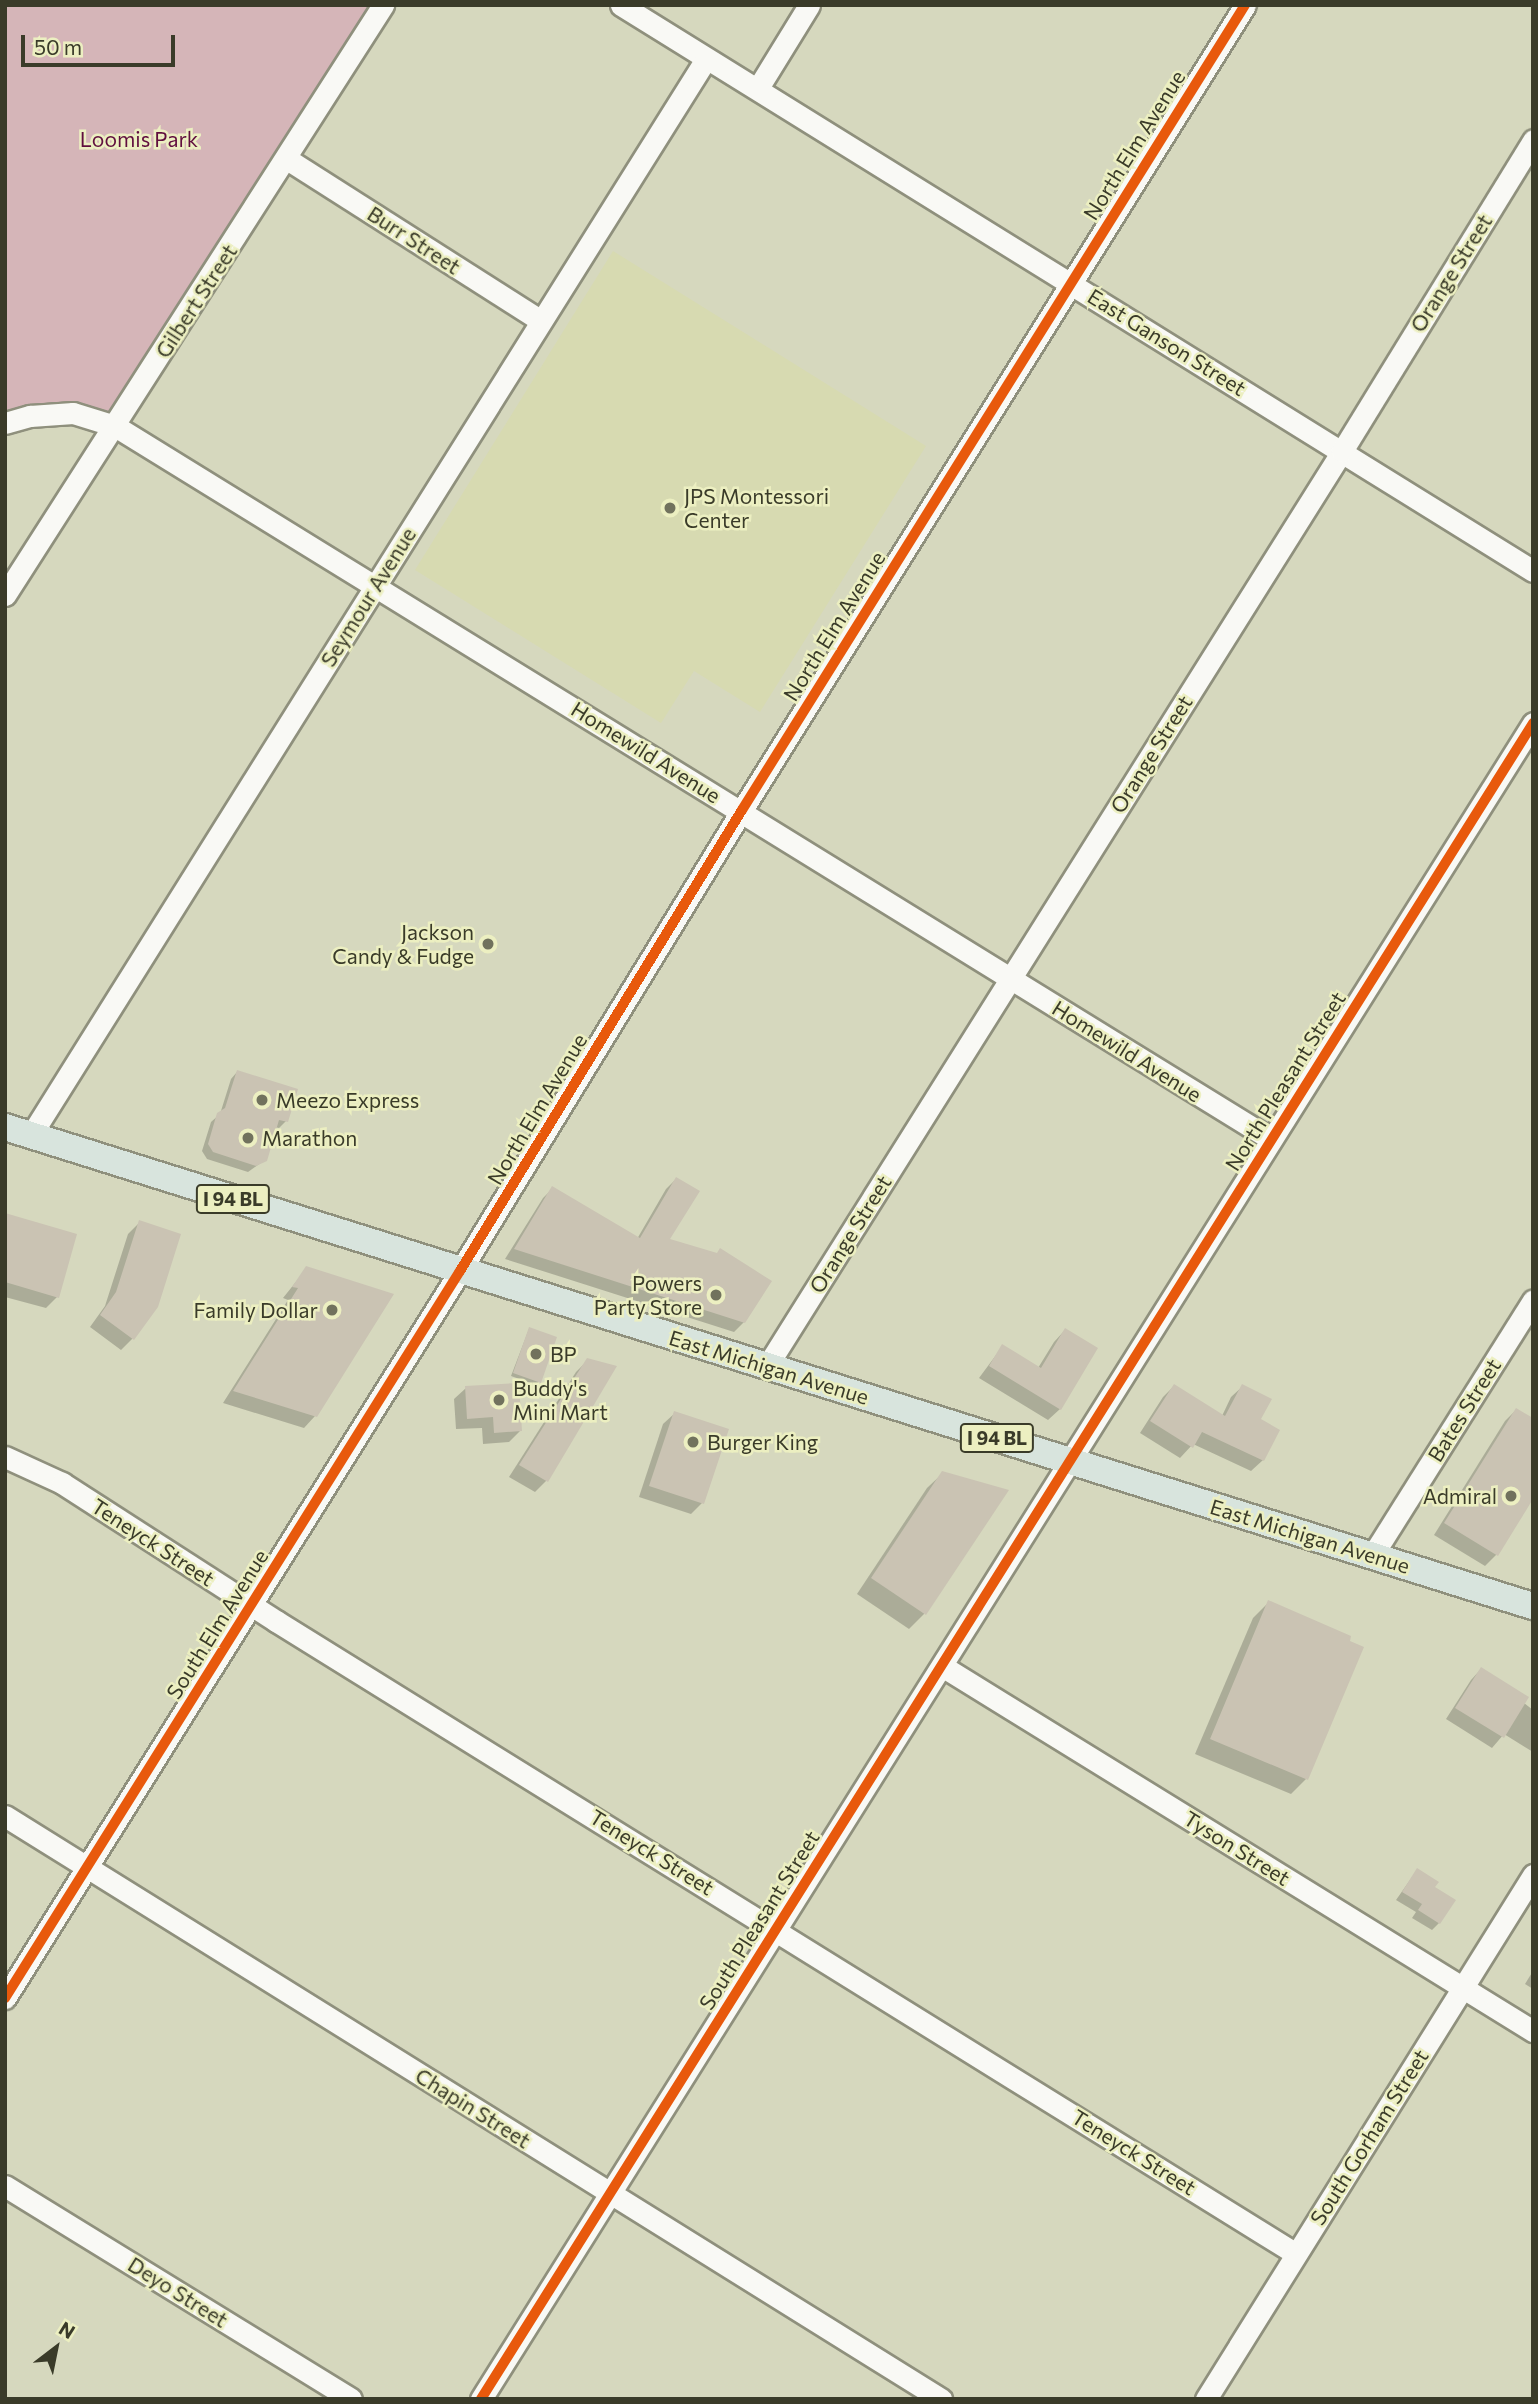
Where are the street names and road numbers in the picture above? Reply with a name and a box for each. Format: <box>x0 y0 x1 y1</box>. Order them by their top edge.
street label: North Elm Avenue <box>1078 66 1190 224</box>
street label: Burr Street <box>363 201 465 279</box>
street label: Orange Street <box>1405 210 1497 336</box>
street label: Gilbert Street <box>150 240 242 362</box>
street label: East Ganson Street <box>1083 283 1251 401</box>
street label: Seymour Avenue <box>315 523 421 671</box>
street label: North Elm Avenue <box>778 547 890 705</box>
street label: Orange Street <box>1105 691 1197 817</box>
street label: Homewild Avenue <box>567 696 725 808</box>
street label: North Pleasant Street <box>1220 987 1350 1175</box>
street label: Homewild Avenue <box>1048 995 1206 1107</box>
street label: North Elm Avenue <box>482 1029 592 1189</box>
street label: Orange Street <box>804 1171 896 1297</box>
road number: I 94 BL <box>194 1184 272 1214</box>
street label: East Michigan Avenue <box>666 1325 872 1409</box>
street label: Bates Street <box>1422 1354 1506 1466</box>
road number: I 94 BL <box>958 1422 1036 1454</box>
street label: Teneyck Street <box>87 1493 219 1591</box>
street label: East Michigan Avenue <box>1207 1494 1413 1578</box>
street label: South Elm Avenue <box>161 1545 273 1703</box>
street label: Teneyck Street <box>585 1804 719 1900</box>
street label: Tyson Street <box>1179 1805 1295 1891</box>
street label: South Pleasant Street <box>694 1826 824 2014</box>
street label: South Gorham Street <box>1305 2045 1433 2229</box>
street label: Chapin Street <box>411 2063 535 2153</box>
street label: Teneyck Street <box>1067 2104 1201 2200</box>
street label: Deyo Street <box>124 2251 232 2333</box>

